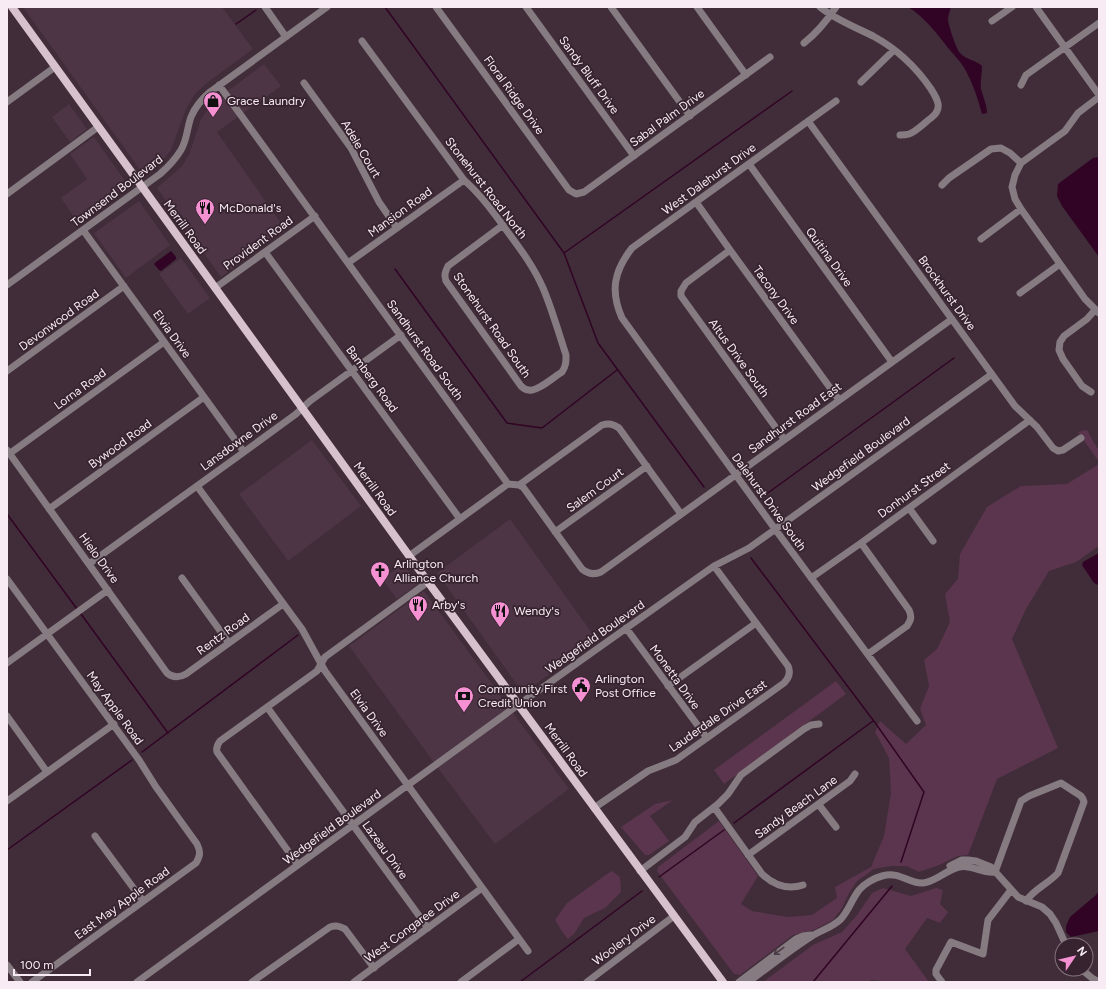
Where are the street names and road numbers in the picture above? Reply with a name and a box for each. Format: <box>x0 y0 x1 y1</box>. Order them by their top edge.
street label: Sandy Bluff Drive <box>556 33 622 117</box>
street label: Floral Ridge Drive <box>481 53 547 137</box>
street label: Sabal Palm Drive <box>627 86 707 150</box>
street label: Adele Court <box>338 118 384 181</box>
street label: Stonehurst Road North <box>442 135 530 242</box>
street label: West Dalehurst Drive <box>659 140 759 218</box>
street label: Townsend Boulevard <box>68 152 166 230</box>
street label: Mansion Road <box>365 184 435 240</box>
street label: Merrill Road <box>161 197 209 257</box>
street label: Provident Road <box>221 213 295 273</box>
street label: Quitina Drive <box>803 225 855 290</box>
street label: Brockhurst Drive <box>915 253 979 333</box>
street label: Tacony Drive <box>750 263 802 327</box>
street label: Stonehurst Road South <box>450 270 534 381</box>
street label: Devonwood Road <box>16 286 102 354</box>
street label: Sandhurst Road South <box>384 297 466 403</box>
street label: Elvia Drive <box>150 307 194 361</box>
street label: Altus Drive South <box>706 316 772 400</box>
street label: Bamberg Road <box>343 343 401 415</box>
street label: Lorna Road <box>51 366 109 412</box>
street label: Sandhurst Road East <box>746 379 845 456</box>
street label: Lansdowne Drive <box>198 408 281 474</box>
street label: Wedgefield Boulevard <box>809 414 913 494</box>
street label: Bywood Road <box>86 416 154 472</box>
street label: Dalehurst Drive South <box>729 451 809 554</box>
street label: Merrill Road <box>351 459 399 519</box>
street label: Donhurst Street <box>875 459 953 521</box>
street label: Salem Court <box>564 464 626 515</box>
street label: Hielo Drive <box>76 530 122 586</box>
street label: Wedgefield Boulevard <box>543 597 647 677</box>
street label: Rentz Road <box>194 610 252 658</box>
street label: Monetta Drive <box>647 642 703 712</box>
street label: May Apple Road <box>84 668 146 748</box>
street label: Lauderdale Drive East <box>666 677 770 755</box>
street label: Elvia Drive <box>347 686 391 740</box>
street label: Merrill Road <box>542 720 590 780</box>
street label: Sandy Beach Lane <box>752 772 840 842</box>
street label: Wedgefield Boulevard <box>280 787 384 867</box>
street label: Lazeau Drive <box>359 818 411 882</box>
street label: East May Apple Road <box>72 864 172 942</box>
street label: West Congaree Drive <box>362 887 463 965</box>
street label: Woolery Drive <box>590 912 659 968</box>

